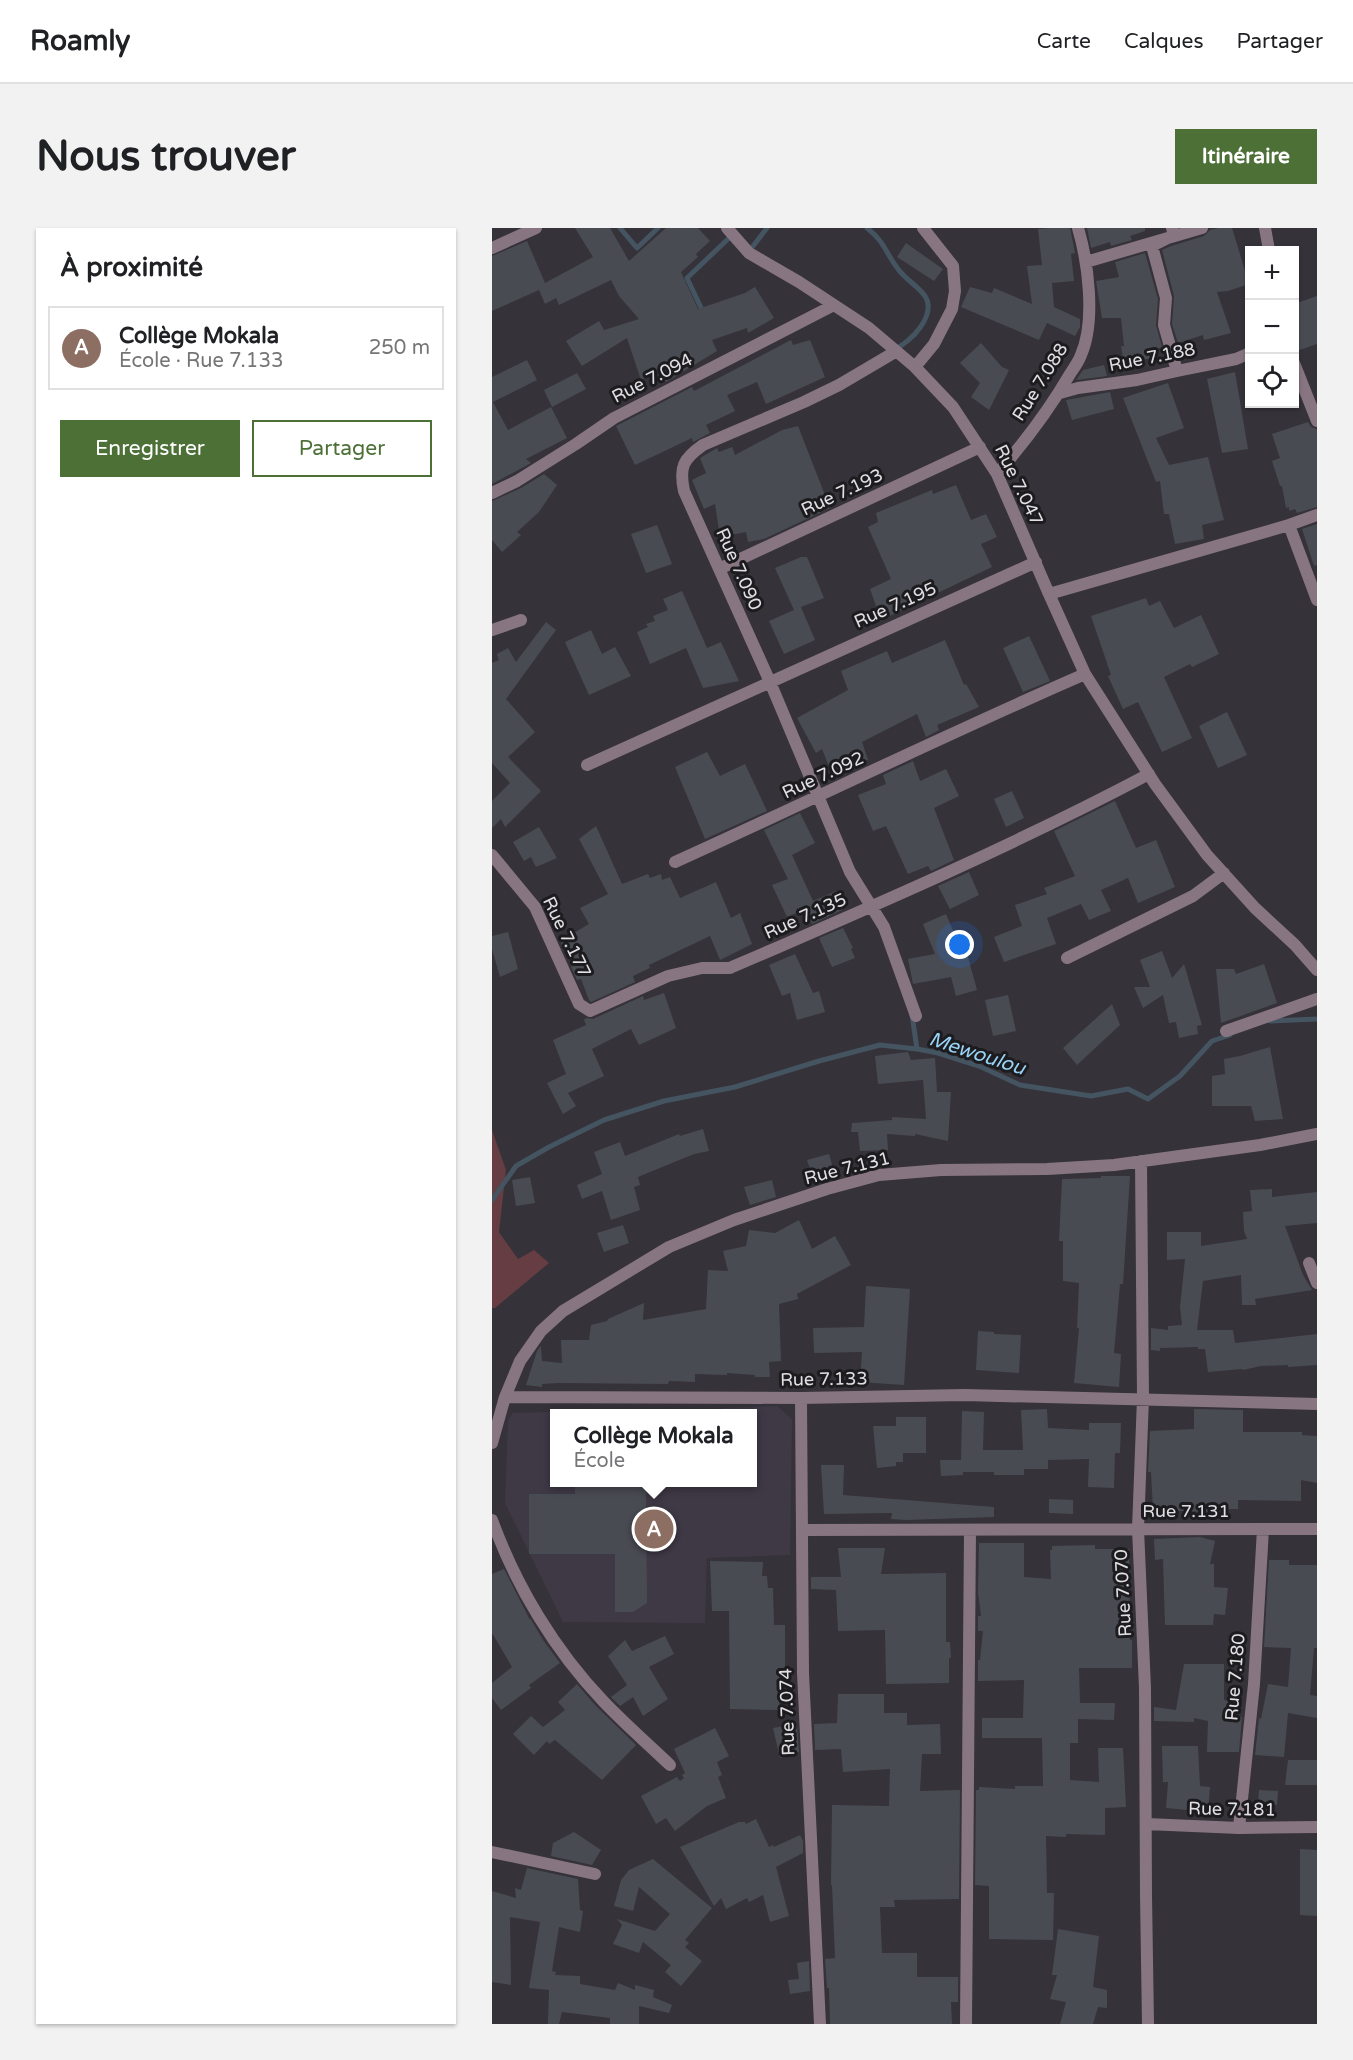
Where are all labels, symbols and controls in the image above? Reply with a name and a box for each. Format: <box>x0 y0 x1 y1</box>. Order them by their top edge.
text: Roamly <box>30 24 130 58</box>
text: Carte <box>1037 29 1091 54</box>
text: Calques <box>1124 29 1204 54</box>
text: Partager <box>1237 29 1323 54</box>
button: Itinéraire <box>1175 129 1317 184</box>
text: Nous trouver <box>36 131 296 182</box>
map controls <box>1245 246 1299 408</box>
button: + <box>1245 246 1299 300</box>
text: À proximité <box>60 252 203 283</box>
button: − <box>1245 300 1299 354</box>
text: Collège Mokala <box>119 323 279 349</box>
text: A <box>74 336 89 360</box>
text: 250 m <box>369 336 430 360</box>
street label: Rue 7.188 <box>1107 338 1197 376</box>
street label: Rue 7.088 <box>1007 339 1073 425</box>
street label: Rue 7.094 <box>608 348 696 408</box>
text: École · Rue 7.133 <box>119 349 284 373</box>
button: locate <box>1245 354 1299 408</box>
button: Enregistrer <box>60 420 240 477</box>
button: Partager <box>252 420 432 477</box>
street label: Rue 7.047 <box>990 441 1048 529</box>
street label: Rue 7.193 <box>798 464 886 520</box>
street label: Rue 7.090 <box>711 524 767 614</box>
street label: Rue 7.195 <box>850 577 940 633</box>
street label: Rue 7.092 <box>779 747 867 803</box>
street label: Rue 7.135 <box>760 888 850 944</box>
street label: Rue 7.177 <box>538 893 596 981</box>
your location <box>945 930 974 959</box>
water label: Mewoulou <box>926 1027 1030 1081</box>
street label: Rue 7.131 <box>802 1147 892 1189</box>
street label: Rue 7.133 <box>780 1367 868 1391</box>
popup <box>550 1409 757 1487</box>
text: Collège Mokala <box>573 1423 734 1449</box>
text: École <box>573 1449 625 1473</box>
street label: Rue 7.131 <box>1142 1500 1230 1522</box>
pin: A <box>634 1506 674 1552</box>
street label: Rue 7.070 <box>1110 1549 1136 1637</box>
street label: Rue 7.180 <box>1220 1632 1250 1722</box>
street label: Rue 7.074 <box>774 1668 800 1756</box>
street label: Rue 7.181 <box>1188 1797 1276 1821</box>

